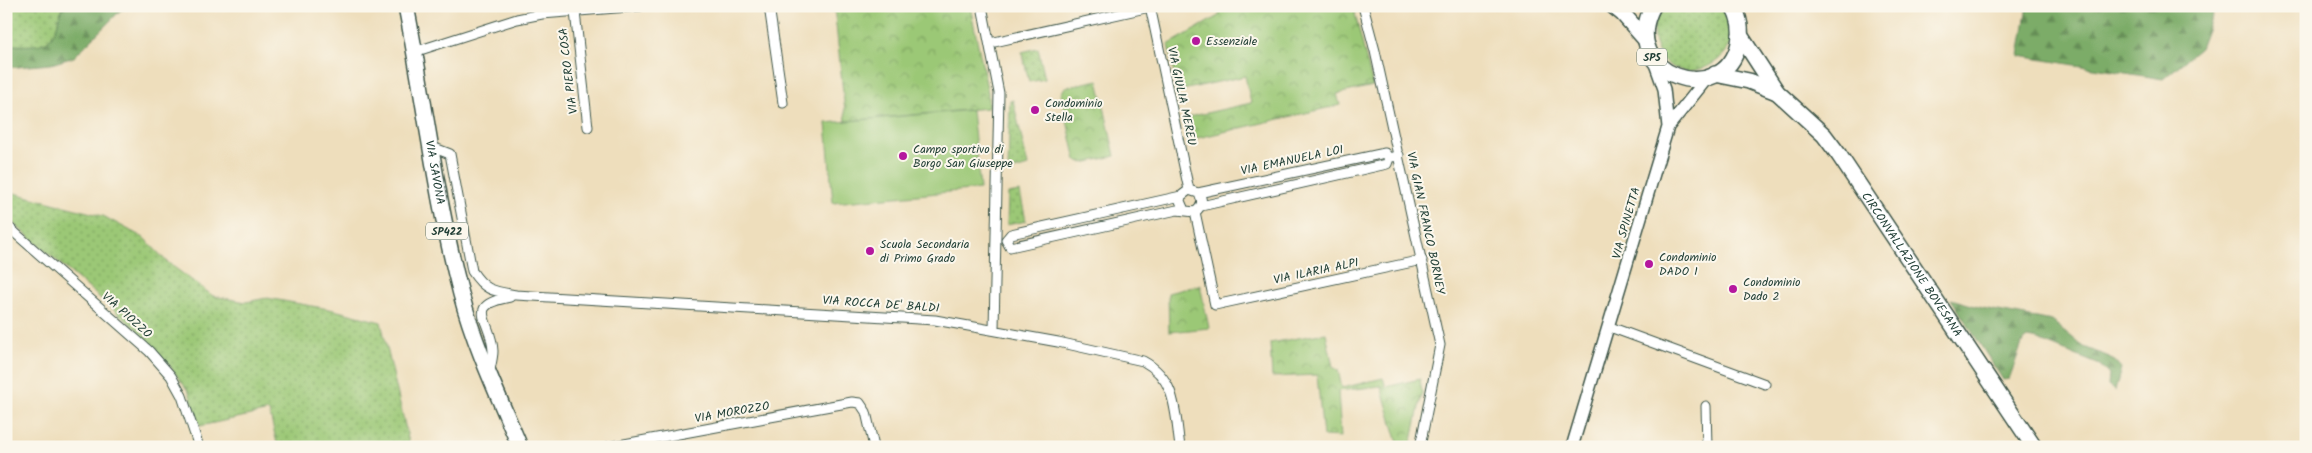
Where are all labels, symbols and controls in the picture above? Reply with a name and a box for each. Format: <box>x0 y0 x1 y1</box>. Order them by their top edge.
street label: VIA PIERO COSA <box>554 27 583 115</box>
place label: Essenziale <box>1206 32 1258 51</box>
marker: Essenziale <box>1190 35 1202 47</box>
street label: VIA GIULIA MEREU <box>1162 45 1201 147</box>
road number: SP5 <box>1637 48 1667 66</box>
place label: Condominio Stella <box>1045 94 1103 127</box>
marker: Condominio Stella <box>1029 104 1041 116</box>
street label: VIA SAVONA <box>420 139 450 206</box>
place label: Campo sportivo di Borgo San Giuseppe <box>913 140 1013 173</box>
street label: VIA EMANUELA LOI <box>1239 140 1346 181</box>
marker: Campo sportivo di Borgo San Giuseppe <box>897 150 909 162</box>
street label: VIA GIAN FRANCO BORNEY <box>1401 150 1450 297</box>
street label: VIA SPINETTA <box>1607 185 1646 261</box>
street label: CIRCONVALLAZIONE BOVESANA <box>1856 188 1967 341</box>
road number: SP422 <box>426 222 468 240</box>
place label: Scuola Secondaria di Primo Grado <box>880 235 970 268</box>
marker: Scuola Secondaria di Primo Grado <box>864 245 876 257</box>
place label: Condominio DADO 1 <box>1659 248 1717 281</box>
street label: VIA ILARIA ALPI <box>1272 253 1361 290</box>
marker: Condominio DADO 1 <box>1643 258 1655 270</box>
place label: Condominio Dado 2 <box>1743 273 1801 306</box>
marker: Condominio Dado 2 <box>1727 283 1739 295</box>
street label: VIA PIOZZO <box>97 288 157 344</box>
street label: VIA ROCCA DE' BALDI <box>822 291 940 318</box>
street label: VIA MOROZZO <box>693 396 772 428</box>

